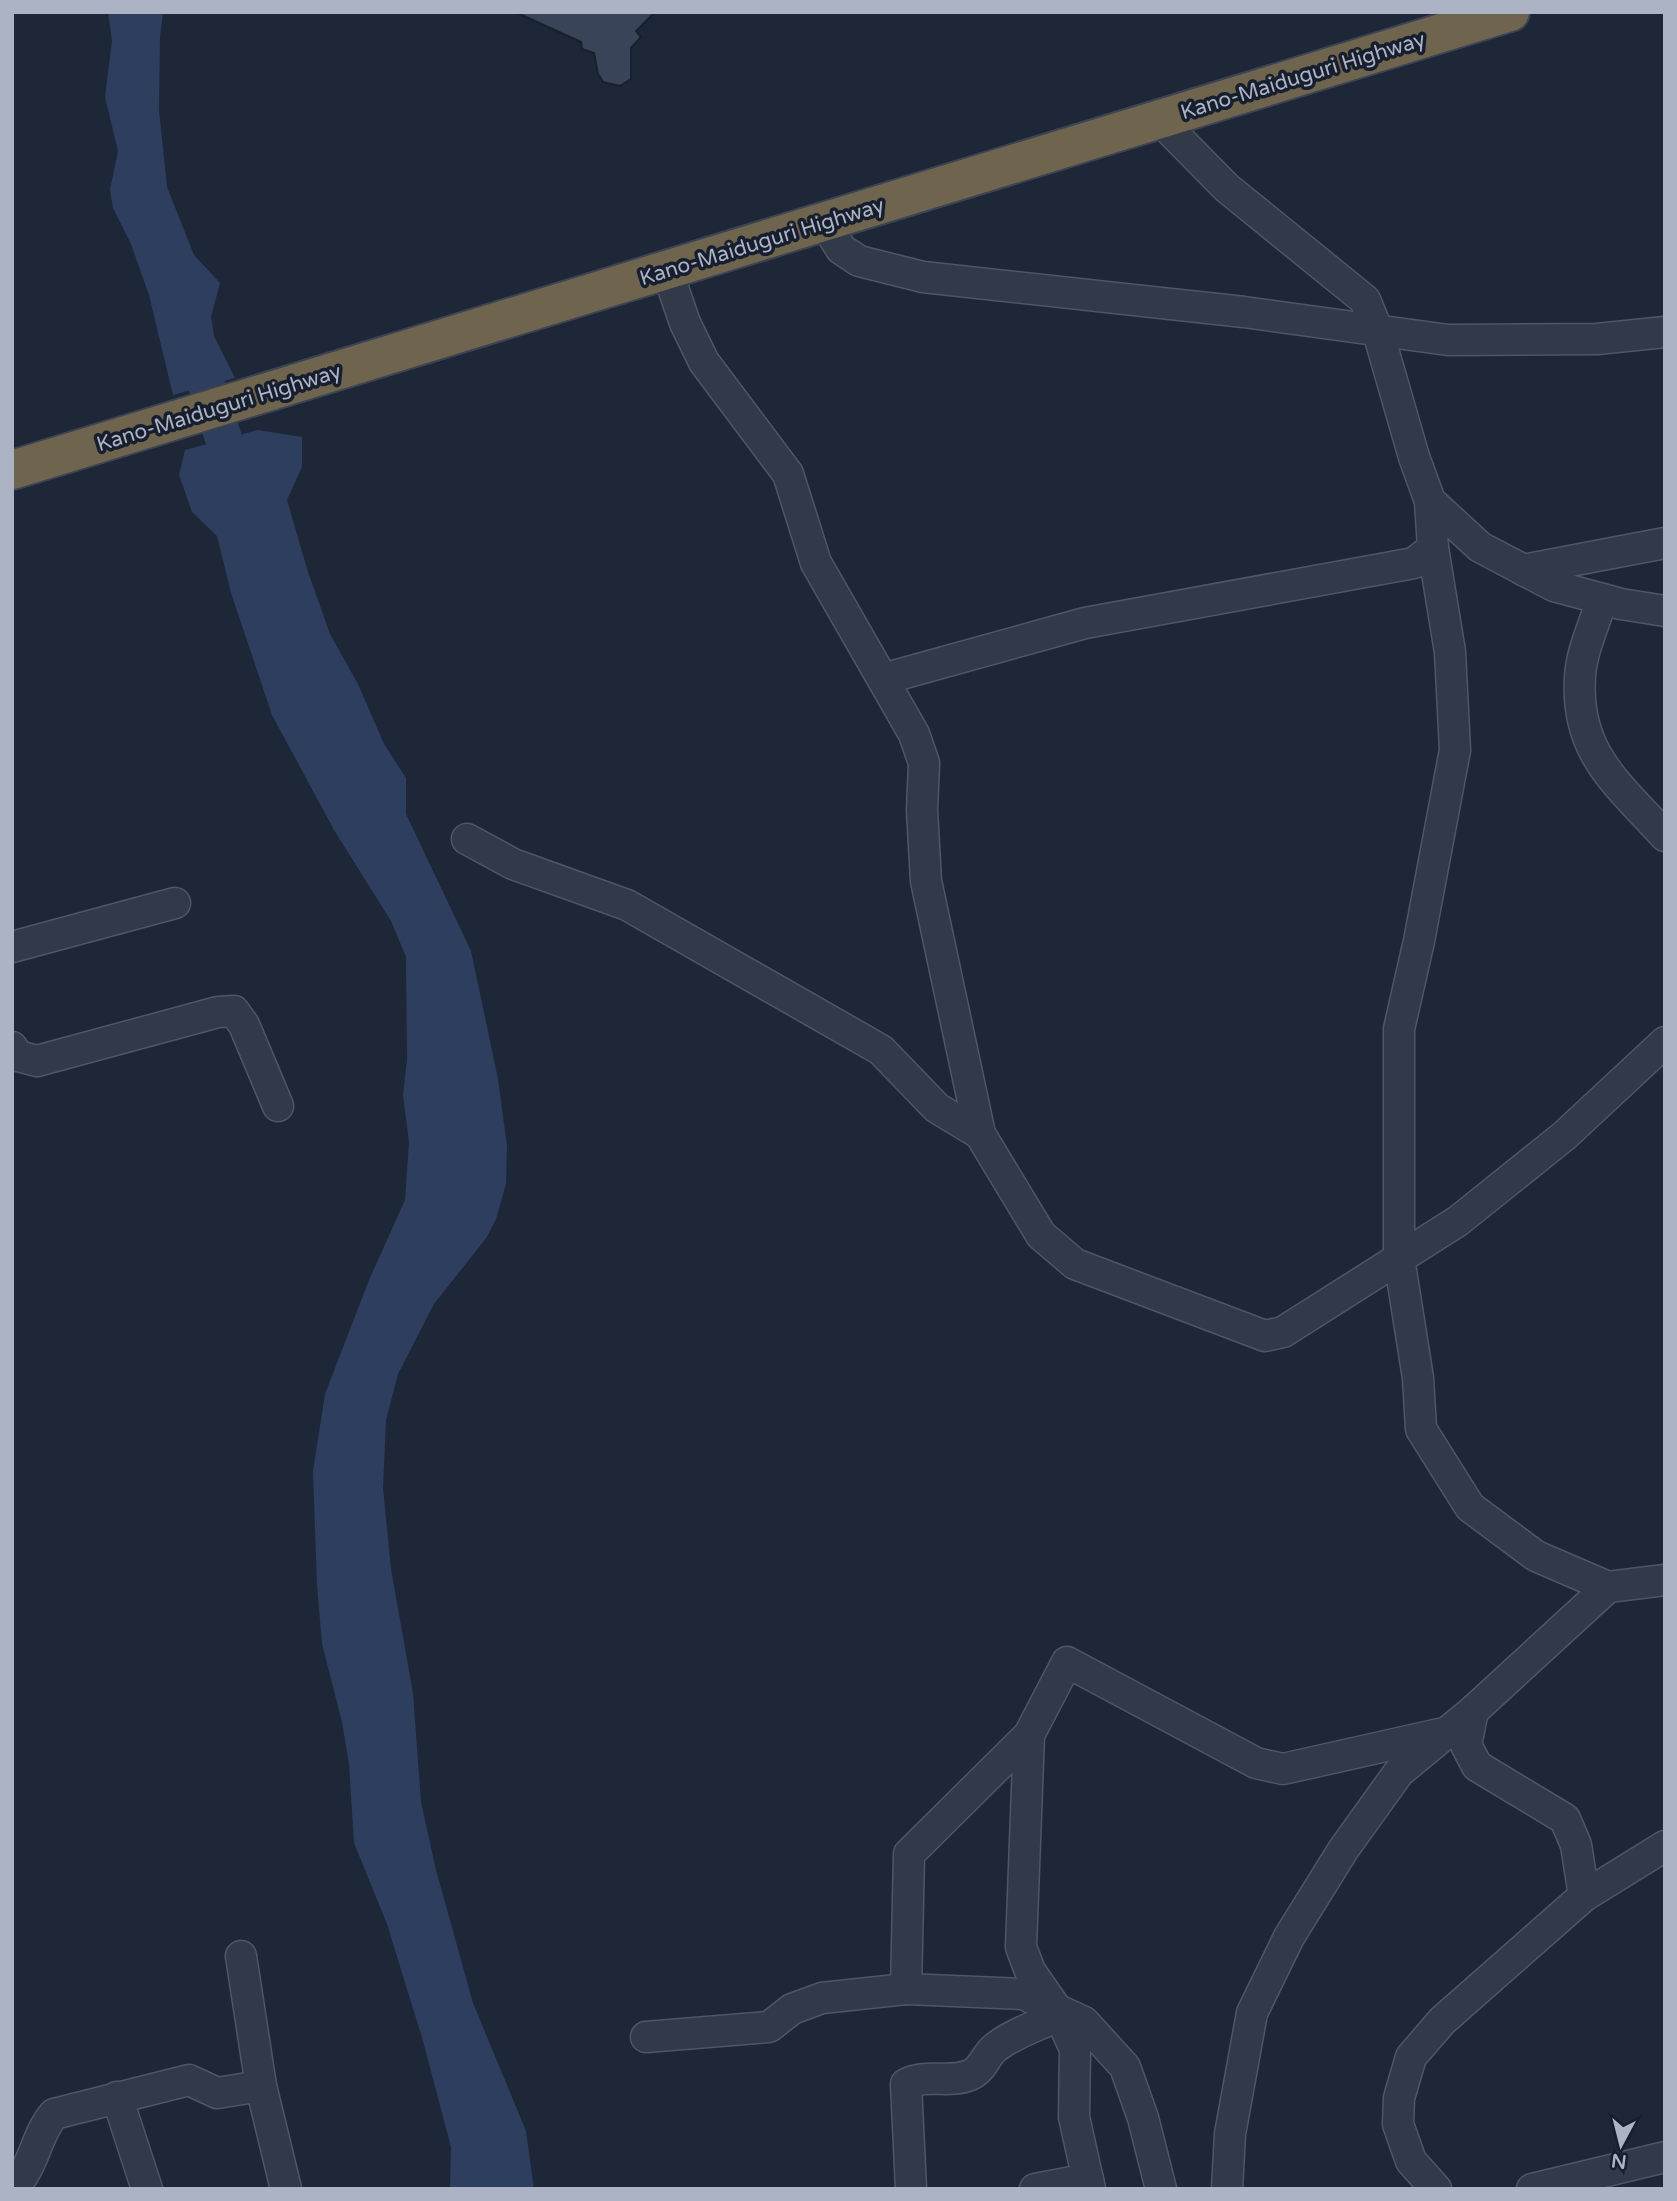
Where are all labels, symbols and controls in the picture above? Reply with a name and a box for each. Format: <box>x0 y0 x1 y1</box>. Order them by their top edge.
street label: Kano-Maiduguri Highway <box>1178 27 1428 125</box>
street label: Kano-Maiduguri Highway <box>637 193 887 291</box>
street label: Kano-Maiduguri Highway <box>94 359 344 457</box>
north arrow <box>1586 2110 1656 2180</box>
text: N <box>1610 2149 1628 2173</box>

